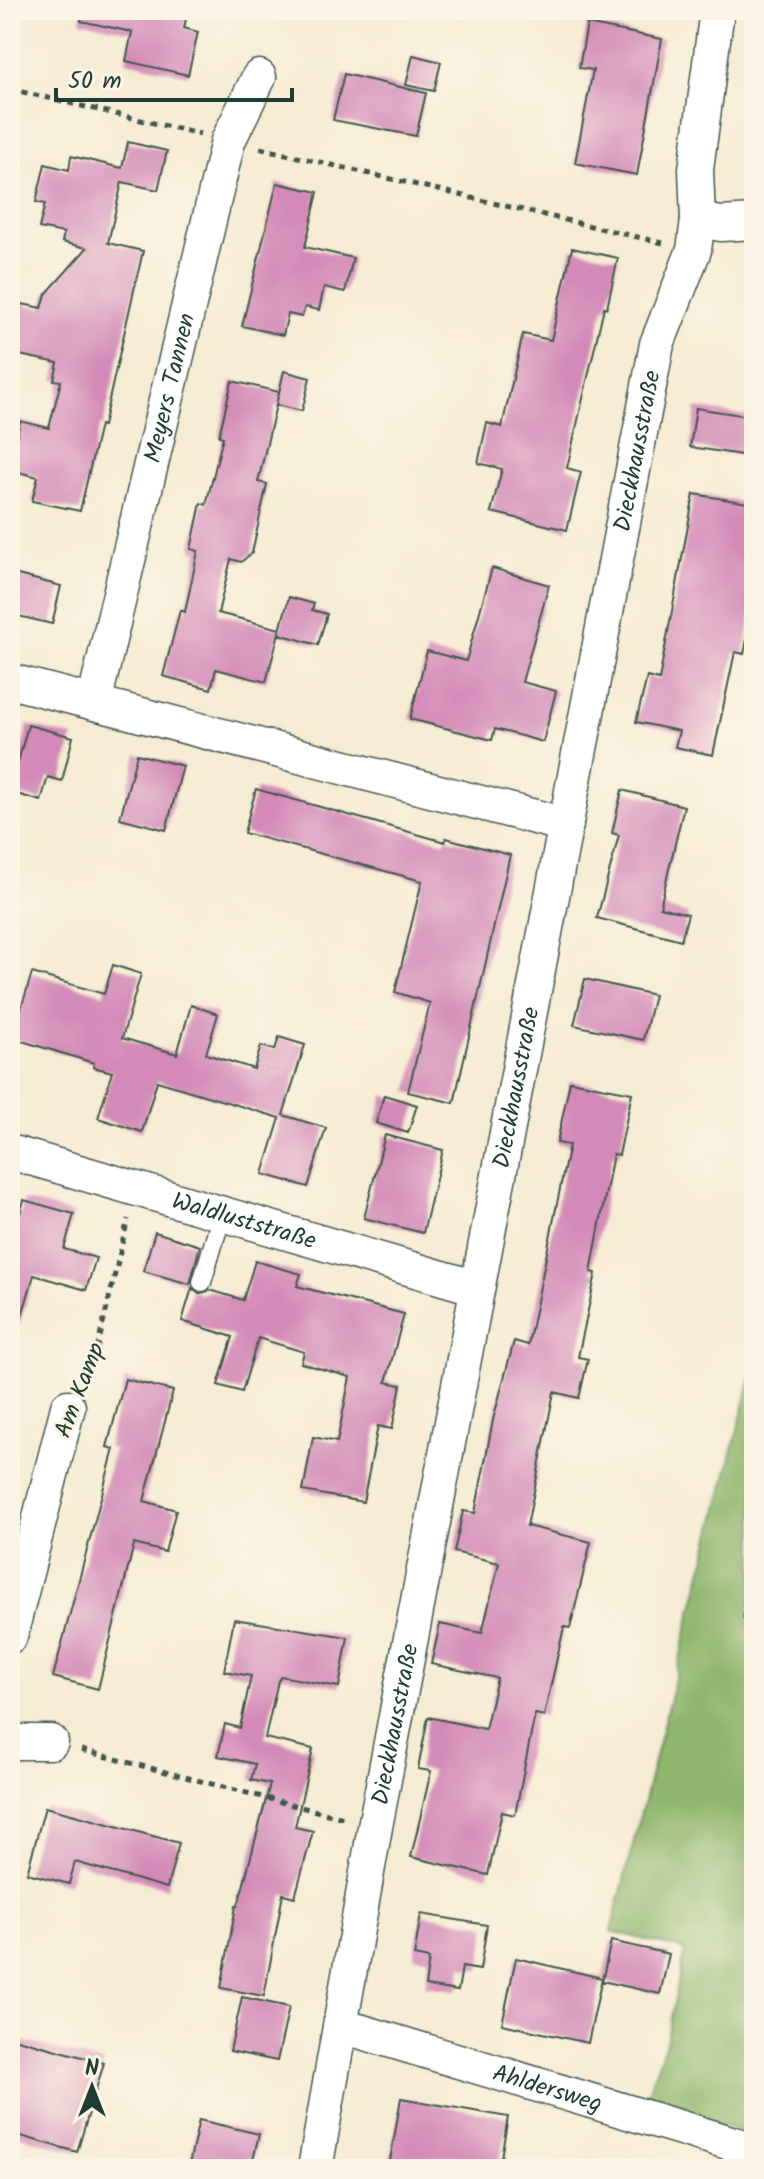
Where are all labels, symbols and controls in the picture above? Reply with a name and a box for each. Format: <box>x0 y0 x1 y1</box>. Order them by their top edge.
scale bar <box>56 52 292 102</box>
text: 50 m <box>68 62 122 101</box>
street label: Meyers Tannen <box>134 309 207 467</box>
street label: Dieckhausstraße <box>604 367 673 535</box>
street label: Dieckhausstraße <box>483 1004 552 1172</box>
street label: Waldluststraße <box>167 1182 321 1261</box>
street label: Am Kamp <box>44 1337 117 1444</box>
street label: Dieckhausstraße <box>362 1640 431 1808</box>
north arrow <box>52 2047 132 2127</box>
text: N <box>85 2052 99 2087</box>
street label: Ahldersweg <box>487 2054 607 2124</box>

